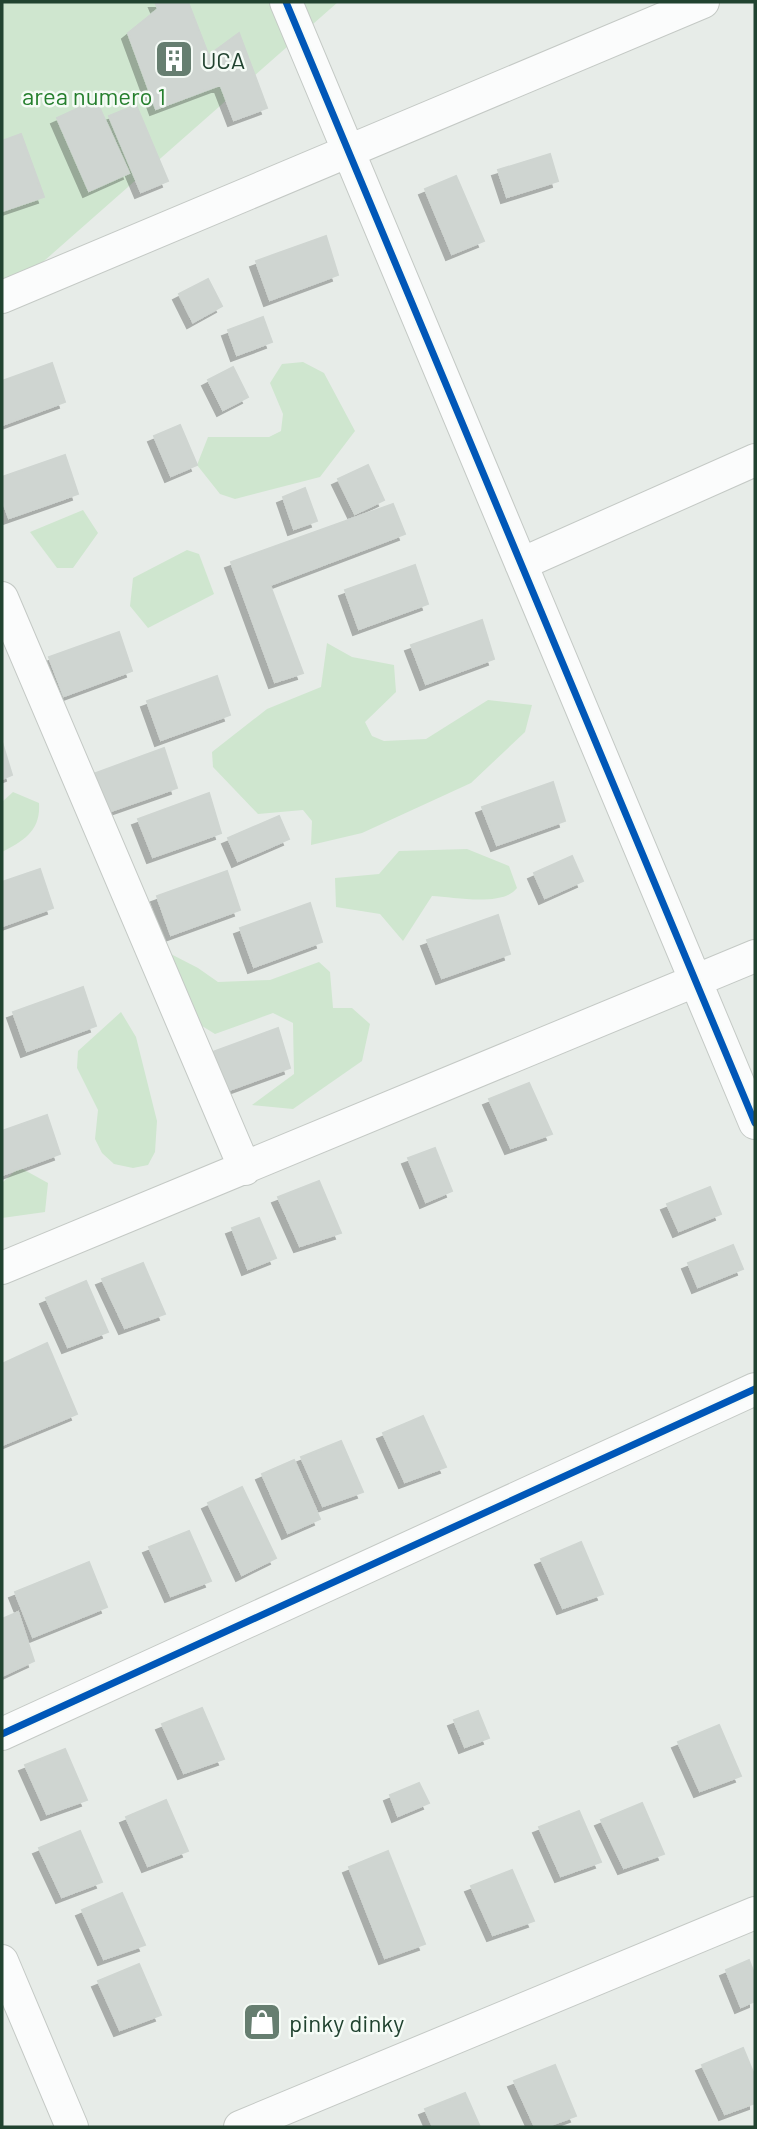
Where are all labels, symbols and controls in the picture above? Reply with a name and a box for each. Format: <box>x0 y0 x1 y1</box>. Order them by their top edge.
building icon: UCA <box>153 38 195 80</box>
place label: UCA <box>201 45 245 74</box>
park label: area numero 1 <box>22 81 166 110</box>
shop icon: pinky dinky <box>241 2001 283 2043</box>
place label: pinky dinky <box>289 2008 404 2037</box>

